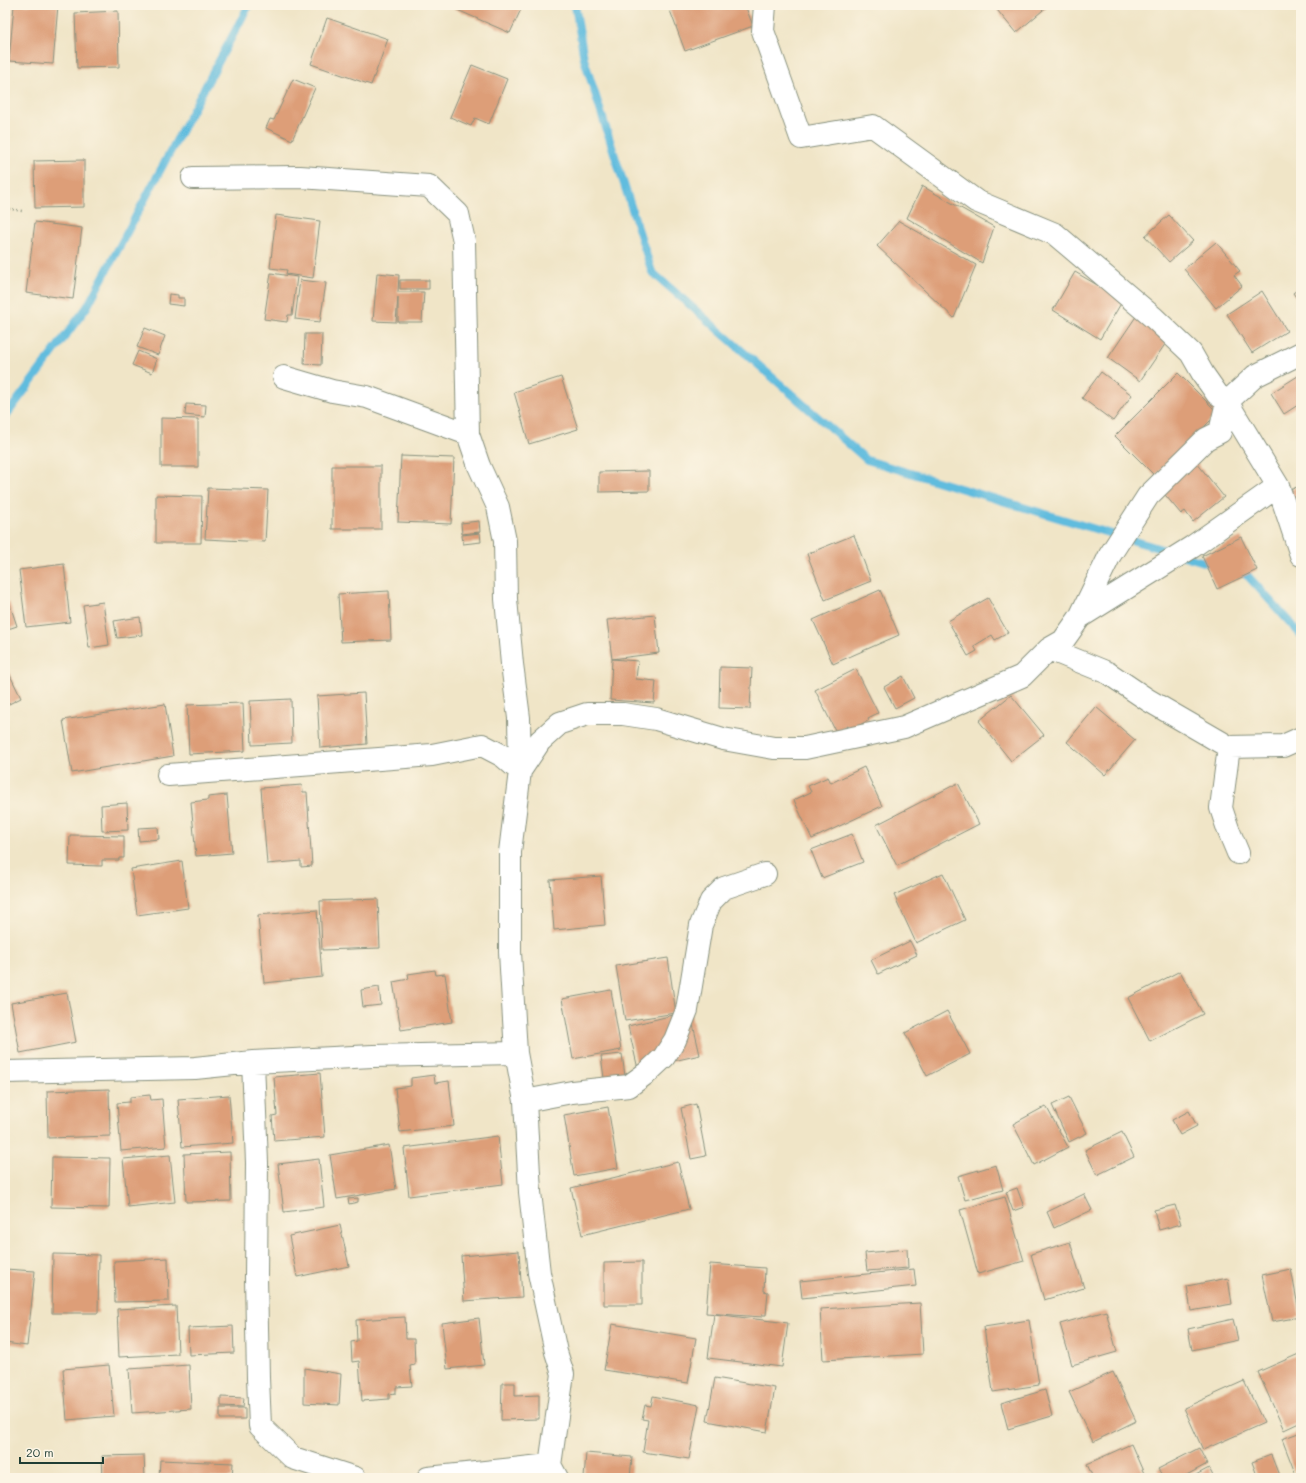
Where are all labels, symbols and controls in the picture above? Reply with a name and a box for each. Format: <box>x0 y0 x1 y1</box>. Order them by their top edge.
scale bar <box>20 1439 103 1465</box>
text: 20 m <box>26 1444 54 1460</box>

